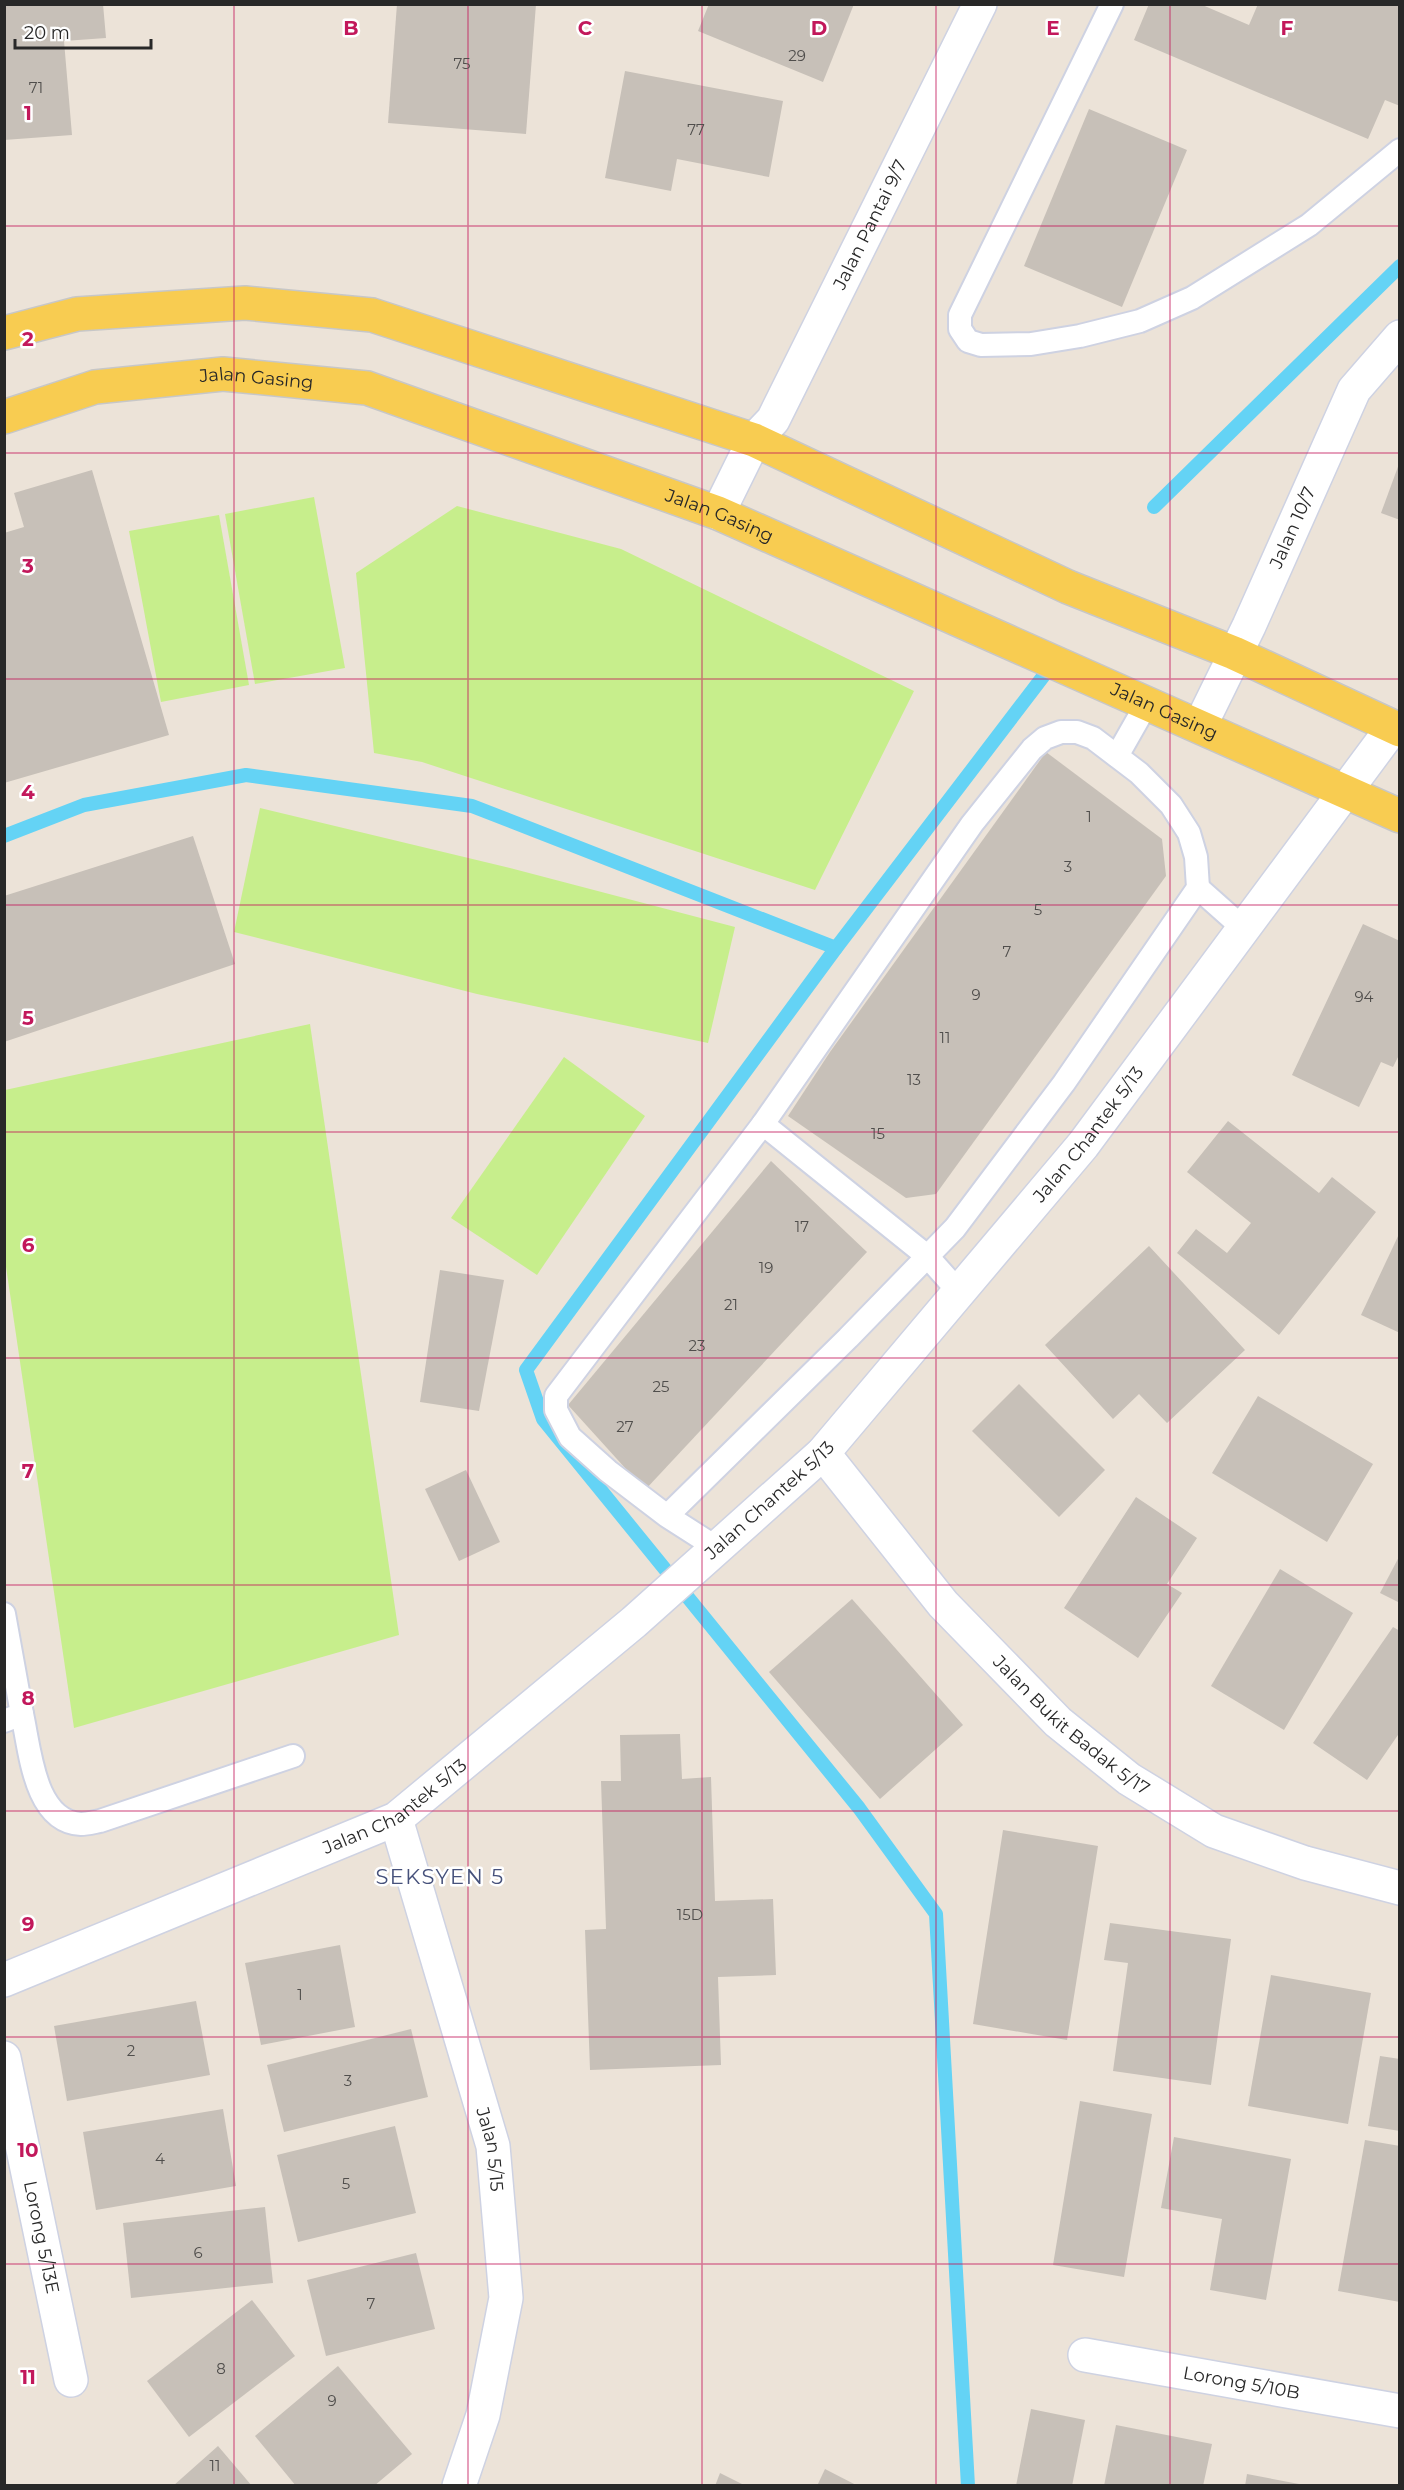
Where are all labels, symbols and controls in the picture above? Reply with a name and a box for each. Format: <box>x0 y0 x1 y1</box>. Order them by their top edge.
scale bar <box>15 12 152 50</box>
text: B <box>343 16 359 40</box>
text: C <box>578 16 593 40</box>
text: D <box>811 16 827 40</box>
text: E <box>1046 16 1060 40</box>
text: F <box>1281 16 1294 40</box>
text: 20 m <box>24 22 70 44</box>
house number: 29 <box>788 46 806 65</box>
house number: 75 <box>453 54 471 73</box>
house number: 71 <box>29 78 43 97</box>
text: 1 <box>24 101 32 125</box>
house number: 77 <box>687 120 705 139</box>
street label: Jalan Pantai 9/7 <box>828 156 912 294</box>
text: 2 <box>22 327 34 351</box>
street label: Jalan Gasing <box>197 363 315 394</box>
street label: Jalan 10/7 <box>1265 483 1320 573</box>
street label: Jalan Gasing <box>661 484 777 547</box>
text: 3 <box>21 554 34 578</box>
street label: Jalan Gasing <box>1106 677 1221 745</box>
text: 4 <box>21 780 35 804</box>
house number: 1 <box>1086 807 1092 826</box>
house number: 3 <box>1064 857 1072 876</box>
house number: 5 <box>1034 900 1042 919</box>
house number: 7 <box>1003 942 1012 961</box>
house number: 9 <box>971 985 981 1004</box>
house number: 94 <box>1354 987 1374 1006</box>
text: 5 <box>22 1006 34 1030</box>
house number: 11 <box>940 1028 950 1047</box>
street label: Jalan Chantek 5/13 <box>1028 1062 1148 1208</box>
house number: 13 <box>907 1070 921 1089</box>
house number: 15 <box>871 1124 885 1143</box>
house number: 17 <box>795 1217 809 1236</box>
text: 6 <box>22 1233 35 1257</box>
house number: 19 <box>759 1258 773 1277</box>
house number: 21 <box>724 1295 738 1314</box>
house number: 23 <box>689 1336 705 1355</box>
house number: 25 <box>652 1377 670 1396</box>
house number: 27 <box>616 1417 634 1436</box>
street label: Jalan Chantek 5/13 <box>700 1437 839 1565</box>
text: 7 <box>22 1459 34 1483</box>
street label: Jalan Bukit Badak 5/17 <box>988 1650 1154 1800</box>
text: 8 <box>21 1686 35 1710</box>
street label: Jalan Chantek 5/13 <box>319 1754 471 1859</box>
district label: SEKSYEN 5 <box>375 1864 505 1889</box>
house number: 15D <box>677 1905 703 1924</box>
text: 9 <box>22 1912 34 1936</box>
house number: 1 <box>297 1985 303 2004</box>
house number: 2 <box>127 2041 135 2060</box>
house number: 3 <box>344 2071 352 2090</box>
street label: Jalan 5/15 <box>471 2104 508 2192</box>
text: 10 <box>17 2138 39 2162</box>
house number: 4 <box>155 2149 165 2168</box>
house number: 5 <box>342 2174 350 2193</box>
street label: Lorong 5/13E <box>19 2179 64 2296</box>
house number: 6 <box>193 2243 203 2262</box>
house number: 7 <box>367 2294 376 2313</box>
house number: 8 <box>216 2359 226 2378</box>
street label: Lorong 5/10B <box>1181 2362 1302 2404</box>
text: 11 <box>20 2365 36 2389</box>
house number: 9 <box>327 2391 337 2410</box>
house number: 11 <box>210 2456 220 2475</box>

